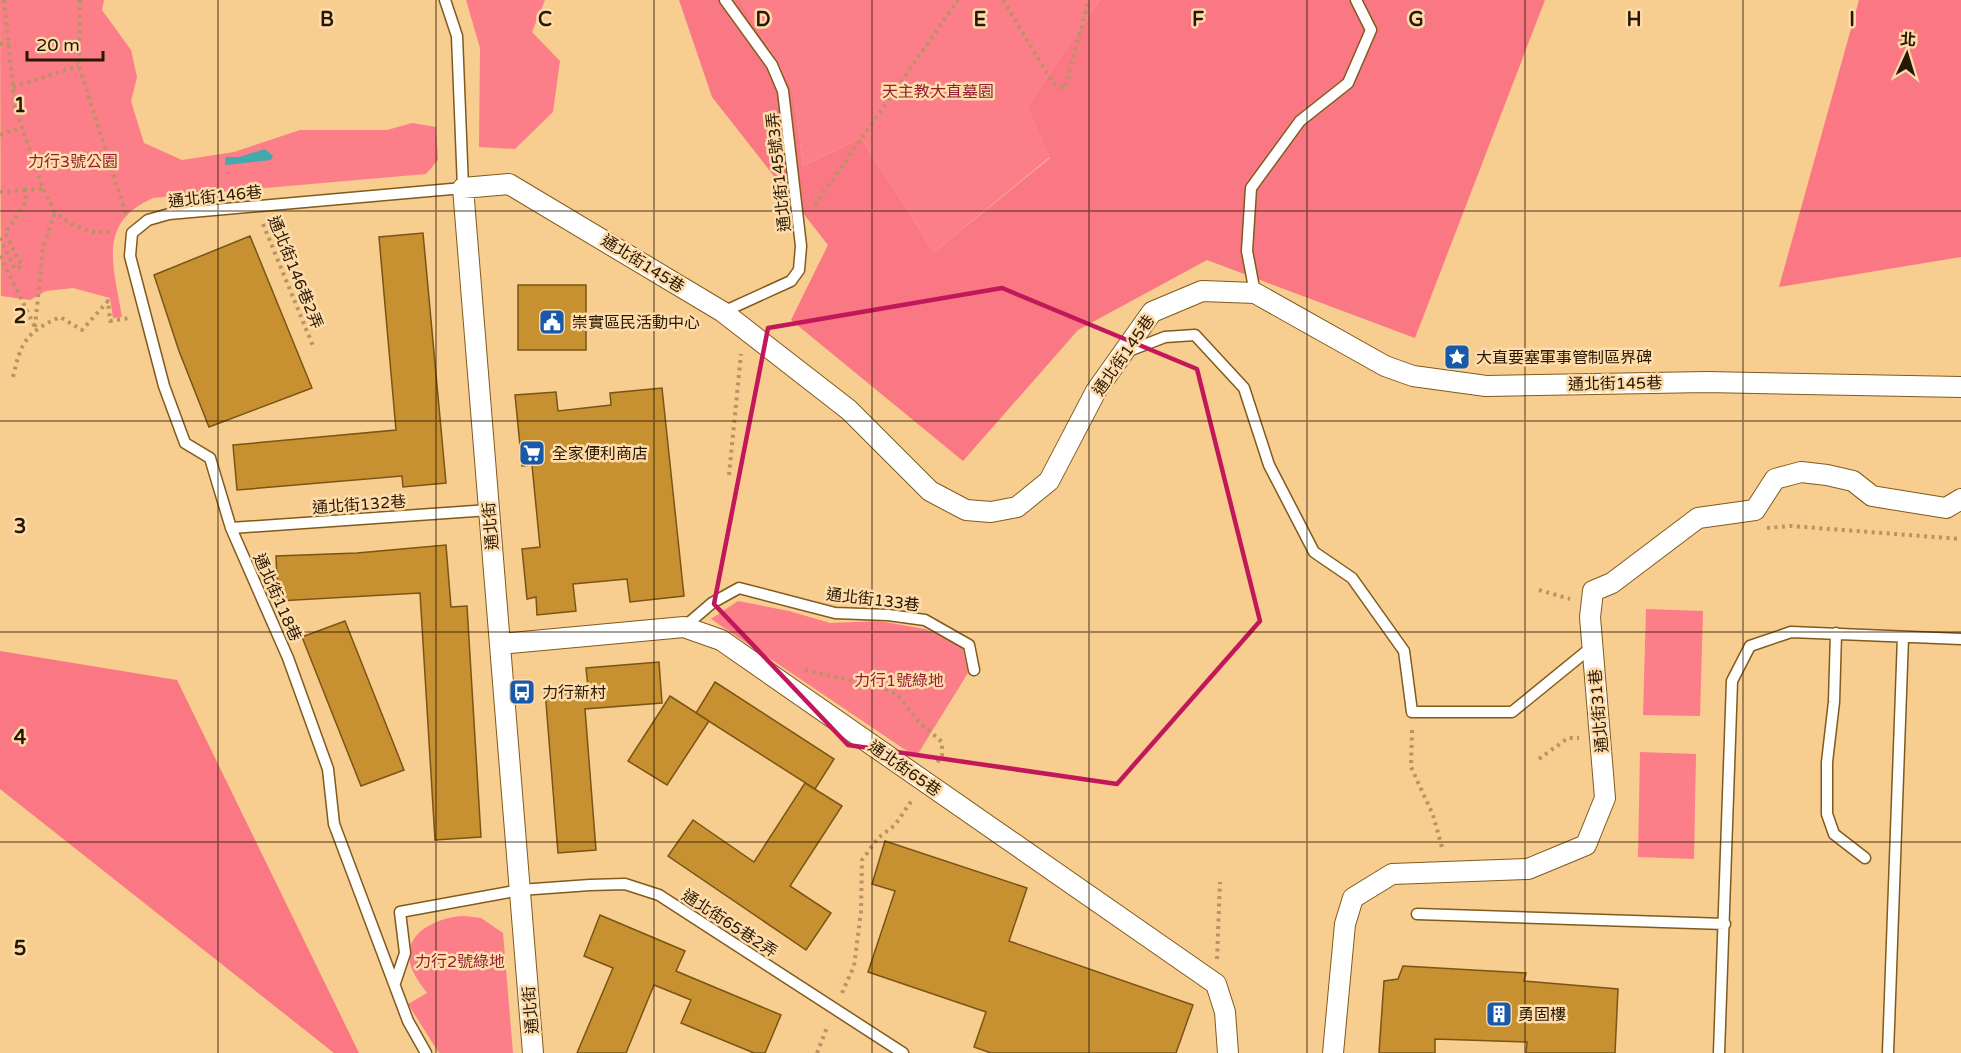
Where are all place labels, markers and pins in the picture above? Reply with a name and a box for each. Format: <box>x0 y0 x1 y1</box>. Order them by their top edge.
public building icon: 崇實區民活動中心 <box>537 307 567 337</box>
place label: 崇實區民活動中心 <box>572 313 700 333</box>
place icon: 大直要塞軍事管制區界碑 <box>1442 342 1472 372</box>
place label: 大直要塞軍事管制區界碑 <box>1476 348 1652 368</box>
supermarket icon: 全家便利商店 <box>517 438 547 468</box>
place label: 全家便利商店 <box>552 444 648 464</box>
bus stop icon: 力行新村 <box>507 677 537 707</box>
place label: 力行新村 <box>542 683 606 703</box>
building icon: 勇固樓 <box>1484 999 1514 1029</box>
place label: 勇固樓 <box>1518 1005 1566 1025</box>

